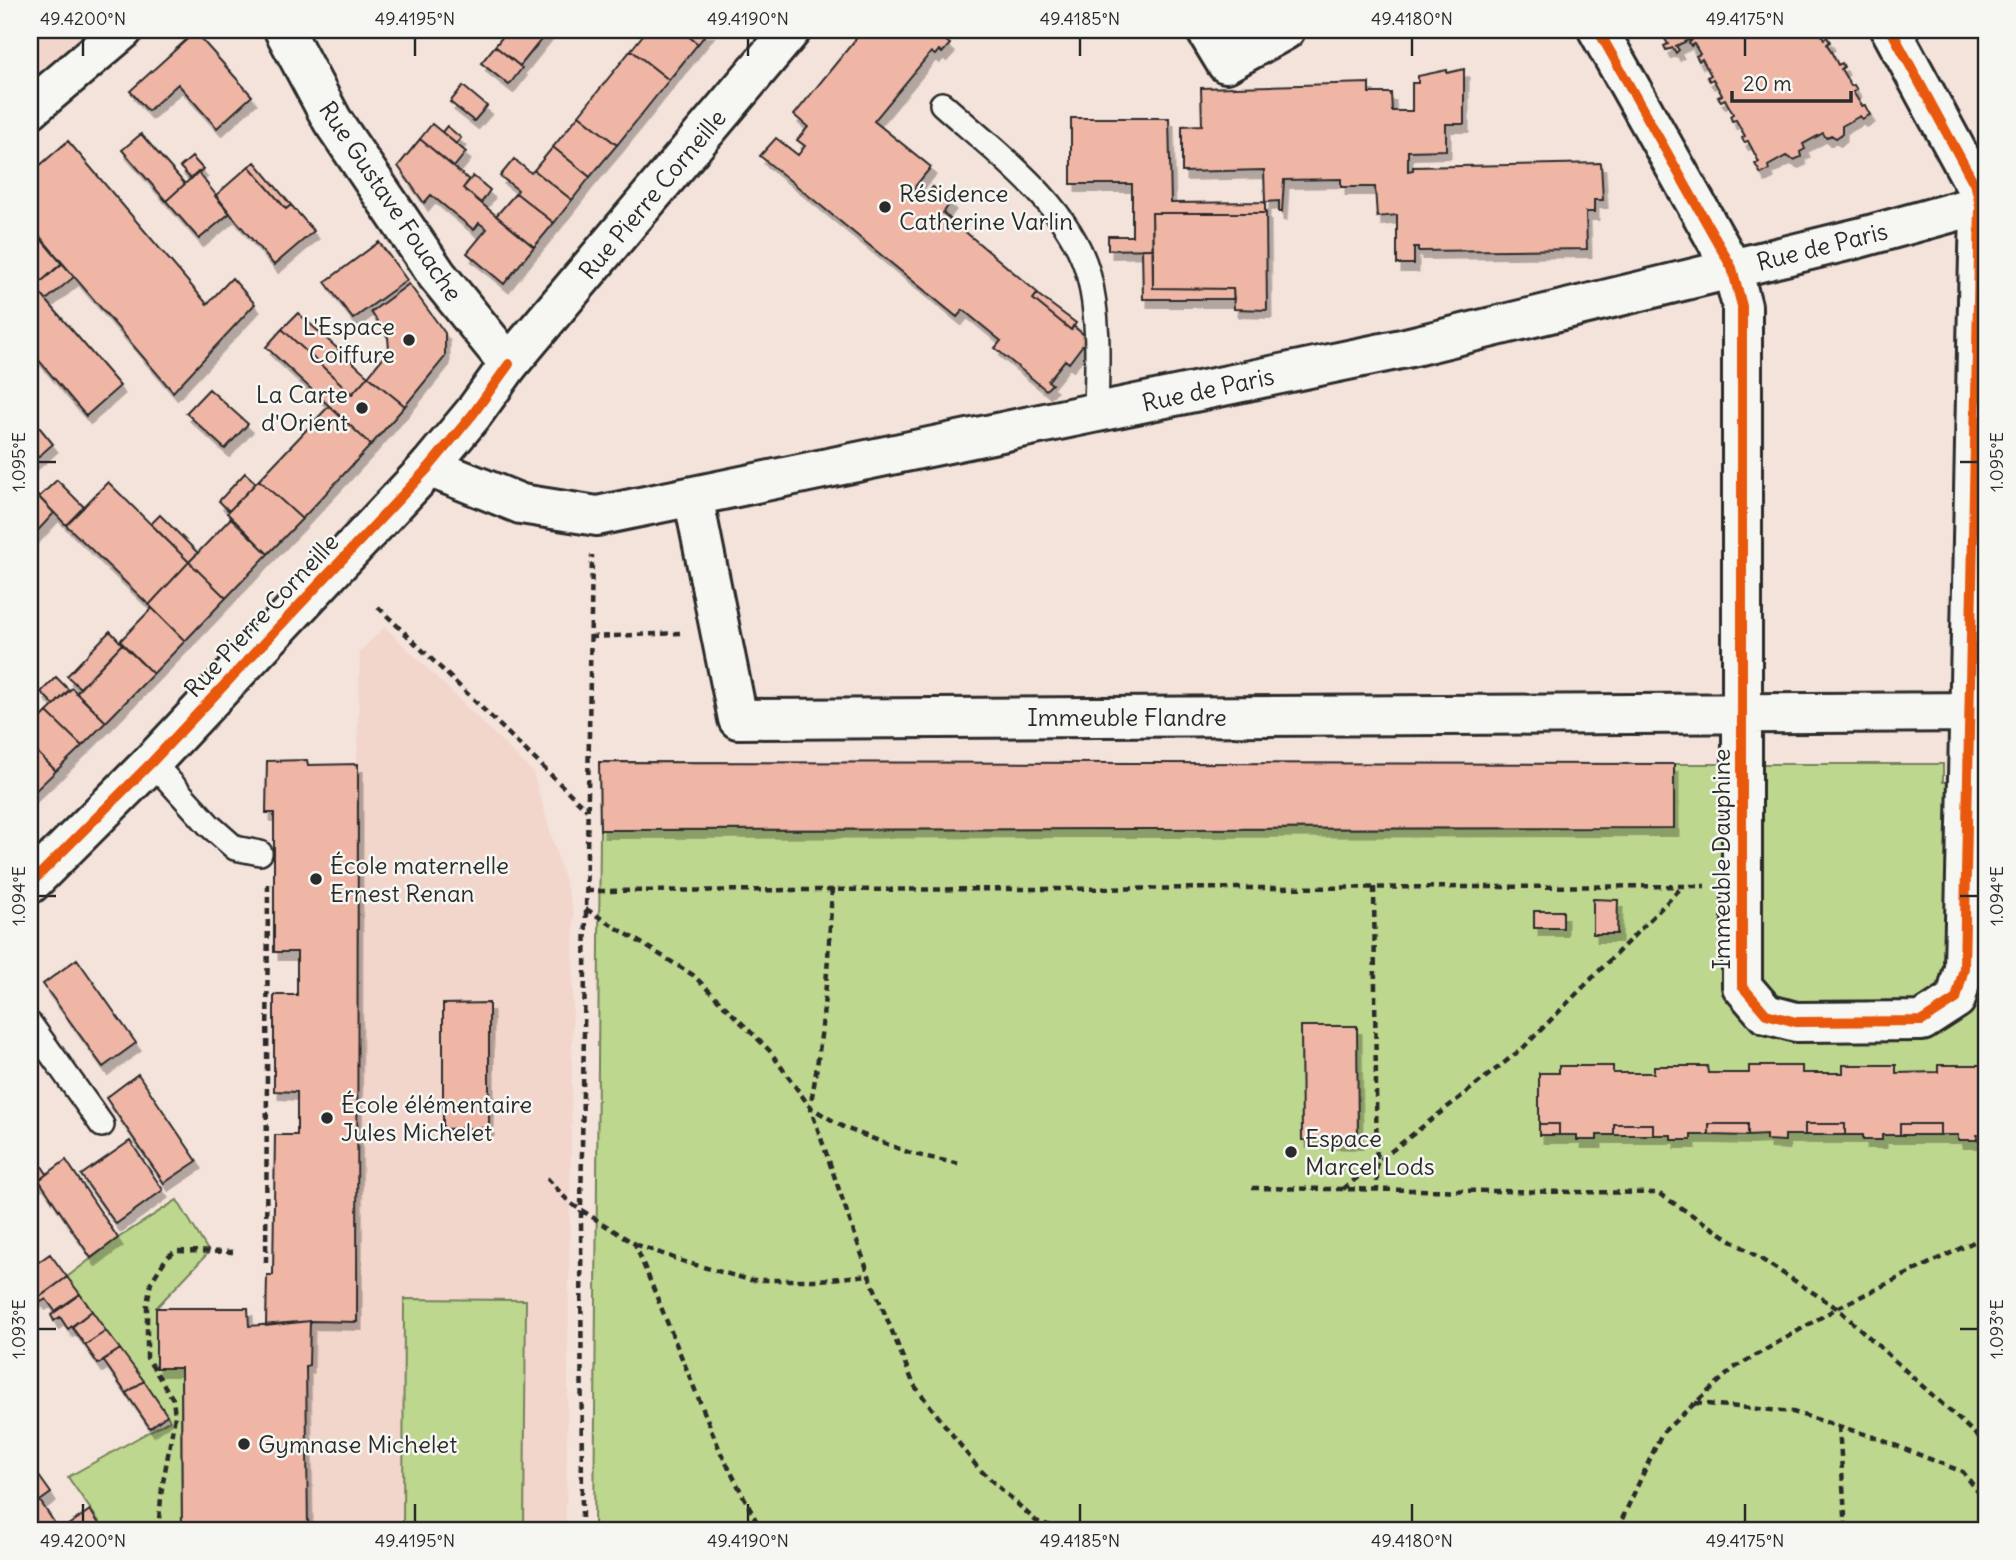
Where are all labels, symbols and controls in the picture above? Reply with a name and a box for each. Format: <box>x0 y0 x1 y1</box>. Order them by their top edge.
text: 49.4200°N <box>40 7 126 30</box>
text: 49.4195°N <box>375 7 455 30</box>
text: 49.4190°N <box>707 7 789 30</box>
text: 49.4185°N <box>1040 7 1120 30</box>
text: 49.4180°N <box>1371 7 1453 30</box>
text: 49.4175°N <box>1706 7 1784 30</box>
scale bar <box>1732 60 1852 104</box>
text: 20 m <box>1743 70 1792 97</box>
street label: Rue Gustave Fouache <box>313 95 469 307</box>
street label: Rue Pierre Corneille <box>572 103 732 285</box>
place label: Résidence Catherine Varlin <box>899 178 1073 236</box>
marker: Résidence Catherine Varlin <box>877 199 893 215</box>
street label: Rue de Paris <box>1753 215 1891 277</box>
place label: L'Espace Coiffure <box>302 311 395 369</box>
marker: L'Espace Coiffure <box>401 332 417 348</box>
street label: Rue de Paris <box>1139 360 1277 418</box>
place label: La Carte d'Orient <box>256 379 348 437</box>
marker: La Carte d'Orient <box>354 400 370 416</box>
text: 1.095°E <box>7 432 30 492</box>
text: 1.095°E <box>1985 432 2008 492</box>
street label: Rue Pierre Corneille <box>178 527 344 703</box>
street label: Immeuble Flandre <box>1027 702 1227 732</box>
street label: Immeuble Dauphine <box>1706 749 1736 969</box>
place label: École maternelle Ernest Renan <box>330 850 509 908</box>
text: 1.094°E <box>7 866 30 926</box>
text: 1.094°E <box>1985 866 2008 926</box>
marker: École maternelle Ernest Renan <box>308 871 324 887</box>
place label: École élémentaire Jules Michelet <box>341 1089 532 1147</box>
marker: École élémentaire Jules Michelet <box>319 1110 335 1126</box>
place label: Espace Marcel Lods <box>1305 1123 1435 1181</box>
marker: Espace Marcel Lods <box>1283 1144 1299 1160</box>
text: 1.093°E <box>7 1299 30 1359</box>
text: 1.093°E <box>1985 1299 2008 1359</box>
place label: Gymnase Michelet <box>258 1429 457 1459</box>
marker: Gymnase Michelet <box>236 1436 252 1452</box>
text: 49.4200°N <box>40 1529 126 1552</box>
text: 49.4195°N <box>375 1529 455 1552</box>
text: 49.4190°N <box>707 1529 789 1552</box>
text: 49.4185°N <box>1040 1529 1120 1552</box>
text: 49.4180°N <box>1371 1529 1453 1552</box>
text: 49.4175°N <box>1706 1529 1784 1552</box>

